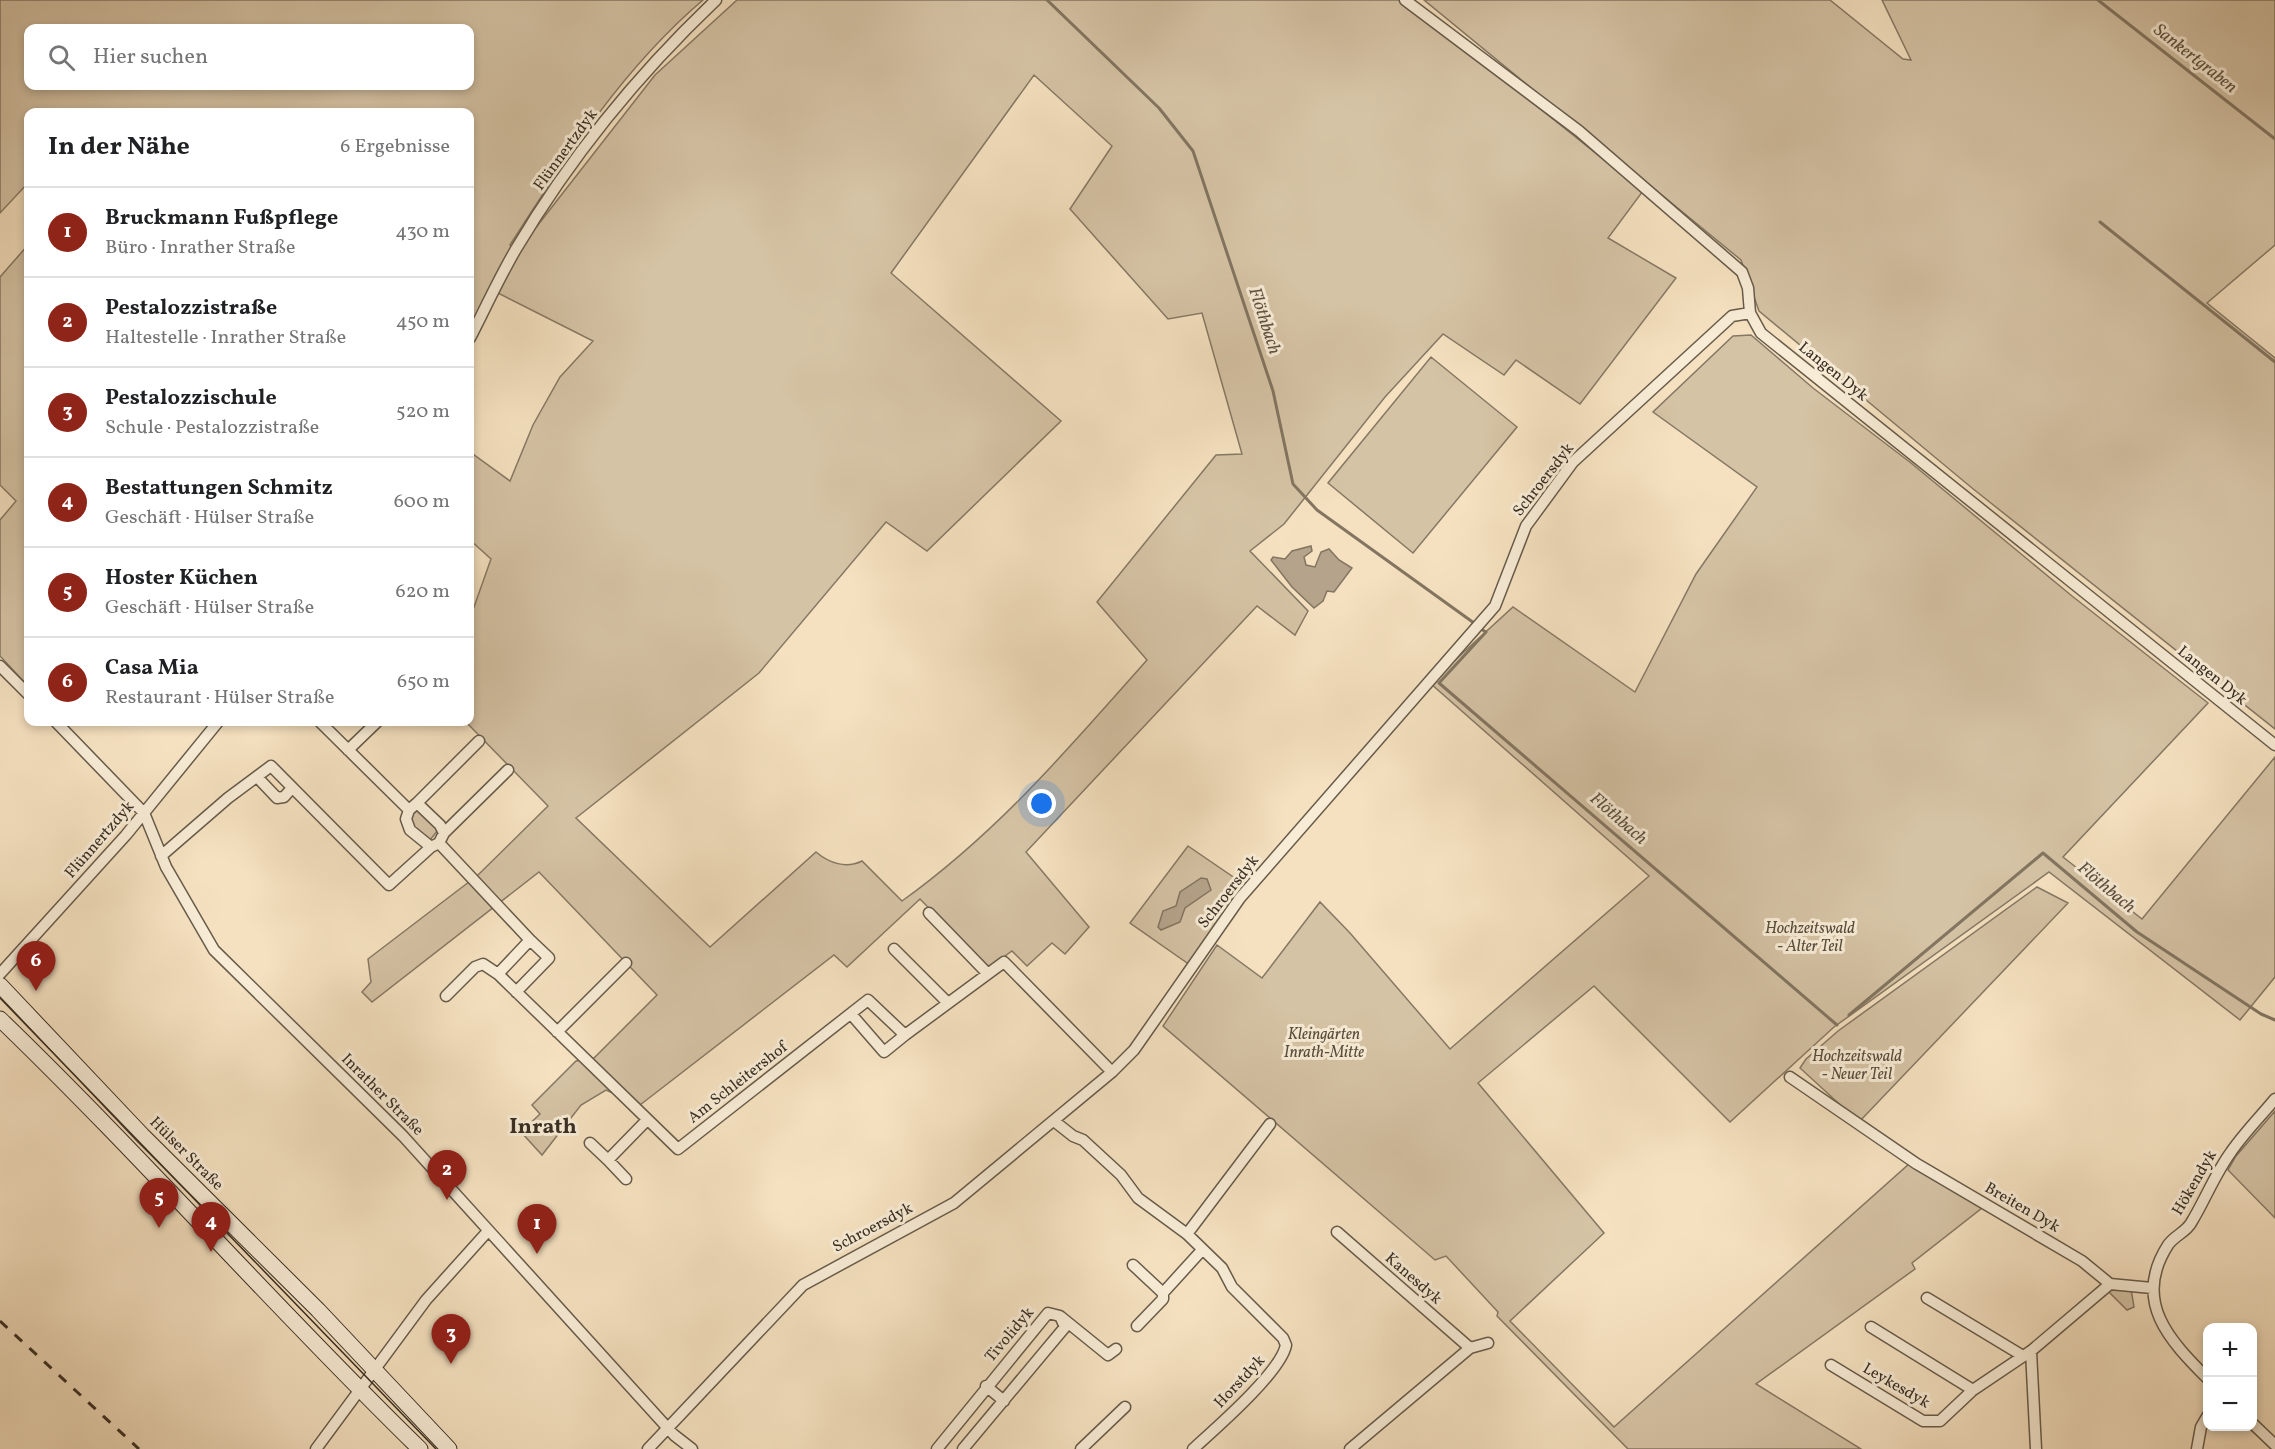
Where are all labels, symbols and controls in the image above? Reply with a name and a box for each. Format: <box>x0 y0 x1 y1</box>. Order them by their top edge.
water label: Sankertgraben <box>2148 18 2242 100</box>
search box <box>24 24 474 90</box>
icon: search <box>45 41 78 74</box>
text: Hier suchen <box>93 42 208 73</box>
street label: Flünnertzdyk <box>529 104 603 195</box>
text: In der Nähe <box>48 129 190 165</box>
text: 6 Ergebnisse <box>340 133 450 161</box>
text: Bruckmann Fußpflege <box>105 203 338 234</box>
text: 1 <box>63 218 72 246</box>
text: 430 m <box>395 218 450 246</box>
text: Büro · Inrather Straße <box>105 234 295 262</box>
water label: Flöthbach <box>1241 284 1287 358</box>
text: Pestalozzistraße <box>105 293 277 324</box>
text: 2 <box>62 308 73 336</box>
text: 450 m <box>396 308 450 336</box>
text: Haltestelle · Inrather Straße <box>105 324 346 352</box>
street label: Langen Dyk <box>1793 337 1873 407</box>
text: Pestalozzischule <box>105 383 277 414</box>
text: 3 <box>62 398 73 426</box>
text: 520 m <box>396 398 450 426</box>
text: Schule · Pestalozzistraße <box>105 414 319 442</box>
street label: Schroersdyk <box>1508 438 1580 521</box>
text: Bestattungen Schmitz <box>105 473 333 504</box>
text: 4 <box>61 488 74 516</box>
text: 600 m <box>394 488 450 516</box>
text: Geschäft · Hülser Straße <box>105 504 314 532</box>
text: Hoster Küchen <box>105 563 258 594</box>
text: 5 <box>63 578 72 606</box>
text: 620 m <box>396 578 450 606</box>
text: Geschäft · Hülser Straße <box>105 594 314 622</box>
street label: Langen Dyk <box>2172 641 2252 711</box>
text: Casa Mia <box>105 653 199 684</box>
text: 6 <box>62 668 73 696</box>
text: 650 m <box>397 668 450 696</box>
text: Restaurant · Hülser Straße <box>105 684 334 712</box>
water label: Flöthbach <box>1584 787 1652 851</box>
your location <box>1027 789 1056 818</box>
street label: Flünnertzdyk <box>60 796 140 884</box>
street label: Schroersdyk <box>1193 850 1265 933</box>
water label: Flöthbach <box>2072 856 2140 920</box>
park label: Hochzeitswald - Alter Teil <box>1765 918 1855 958</box>
pin: 6 <box>16 942 56 991</box>
park label: Kleingärten Inrath-Mitte <box>1284 1024 1364 1064</box>
street label: Am Schleitershof <box>684 1036 794 1129</box>
park label: Hochzeitswald - Neuer Teil <box>1812 1046 1902 1086</box>
street label: Inrather Straße <box>336 1049 428 1141</box>
street label: Hülser Straße <box>144 1112 228 1196</box>
district label: Inrath <box>509 1112 577 1143</box>
street label: Hökendyk <box>2167 1146 2223 1220</box>
pin: 2 <box>428 1150 466 1200</box>
street label: Breiten Dyk <box>1980 1177 2064 1239</box>
pin: 5 <box>140 1178 178 1228</box>
street label: Schroersdyk <box>829 1198 917 1258</box>
pin: 4 <box>192 1202 230 1252</box>
pin: 1 <box>518 1204 556 1254</box>
street label: Kanesdyk <box>1380 1248 1447 1310</box>
street label: Tivolidyk <box>980 1302 1040 1367</box>
pin: 3 <box>432 1314 470 1364</box>
map controls <box>2203 1323 2257 1431</box>
button: + <box>2203 1323 2257 1377</box>
street label: Horstdyk <box>1209 1350 1271 1414</box>
street label: Leykesdyk <box>1858 1358 1934 1414</box>
button: − <box>2203 1377 2257 1431</box>

